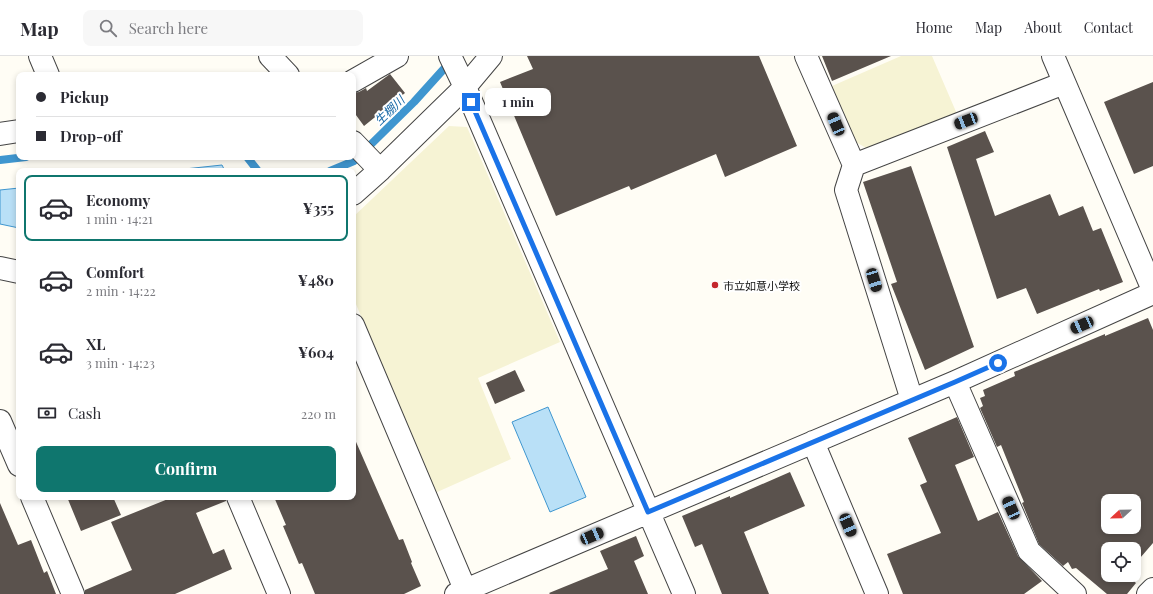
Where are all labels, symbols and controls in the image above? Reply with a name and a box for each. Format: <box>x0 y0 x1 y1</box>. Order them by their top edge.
search box <box>83 10 363 46</box>
text: Map <box>20 15 59 41</box>
icon: search <box>97 17 119 39</box>
text: Search here <box>129 18 208 38</box>
text: Home <box>915 18 953 37</box>
text: Map <box>975 18 1002 37</box>
text: About <box>1024 18 1062 37</box>
text: Contact <box>1084 18 1133 37</box>
text: Pickup <box>60 87 109 107</box>
callout: 1 min <box>485 88 551 116</box>
water label: 生棚川 <box>370 90 409 128</box>
route end <box>462 93 480 111</box>
text: 1 min <box>502 93 534 110</box>
car <box>826 111 846 137</box>
car <box>953 111 979 131</box>
text: Drop-off <box>60 126 122 146</box>
icon: car <box>38 190 74 226</box>
text: Economy <box>86 190 150 210</box>
text: ¥355 <box>303 198 334 218</box>
text: 1 min · 14:21 <box>86 210 153 227</box>
icon: car <box>38 262 74 298</box>
text: Comfort <box>86 262 144 282</box>
car <box>865 267 883 293</box>
text: ¥480 <box>298 270 334 290</box>
place label: 市立如意小学校 <box>723 278 800 293</box>
marker: 市立如意小学校 <box>710 280 720 290</box>
text: 2 min · 14:22 <box>86 282 156 299</box>
car <box>1069 315 1095 335</box>
icon: car <box>38 334 74 370</box>
text: XL <box>86 334 106 354</box>
text: ¥604 <box>298 342 334 362</box>
text: 3 min · 14:23 <box>86 354 155 371</box>
route start <box>989 354 1007 372</box>
icon: cash <box>36 402 58 424</box>
text: Cash <box>68 403 101 423</box>
text: 220 m <box>301 405 336 422</box>
button: Confirm <box>36 446 336 492</box>
north arrow <box>1101 494 1141 534</box>
map controls <box>1101 494 1141 582</box>
car <box>1001 495 1021 521</box>
car <box>838 512 858 538</box>
car <box>579 526 605 546</box>
button: locate <box>1101 542 1141 582</box>

